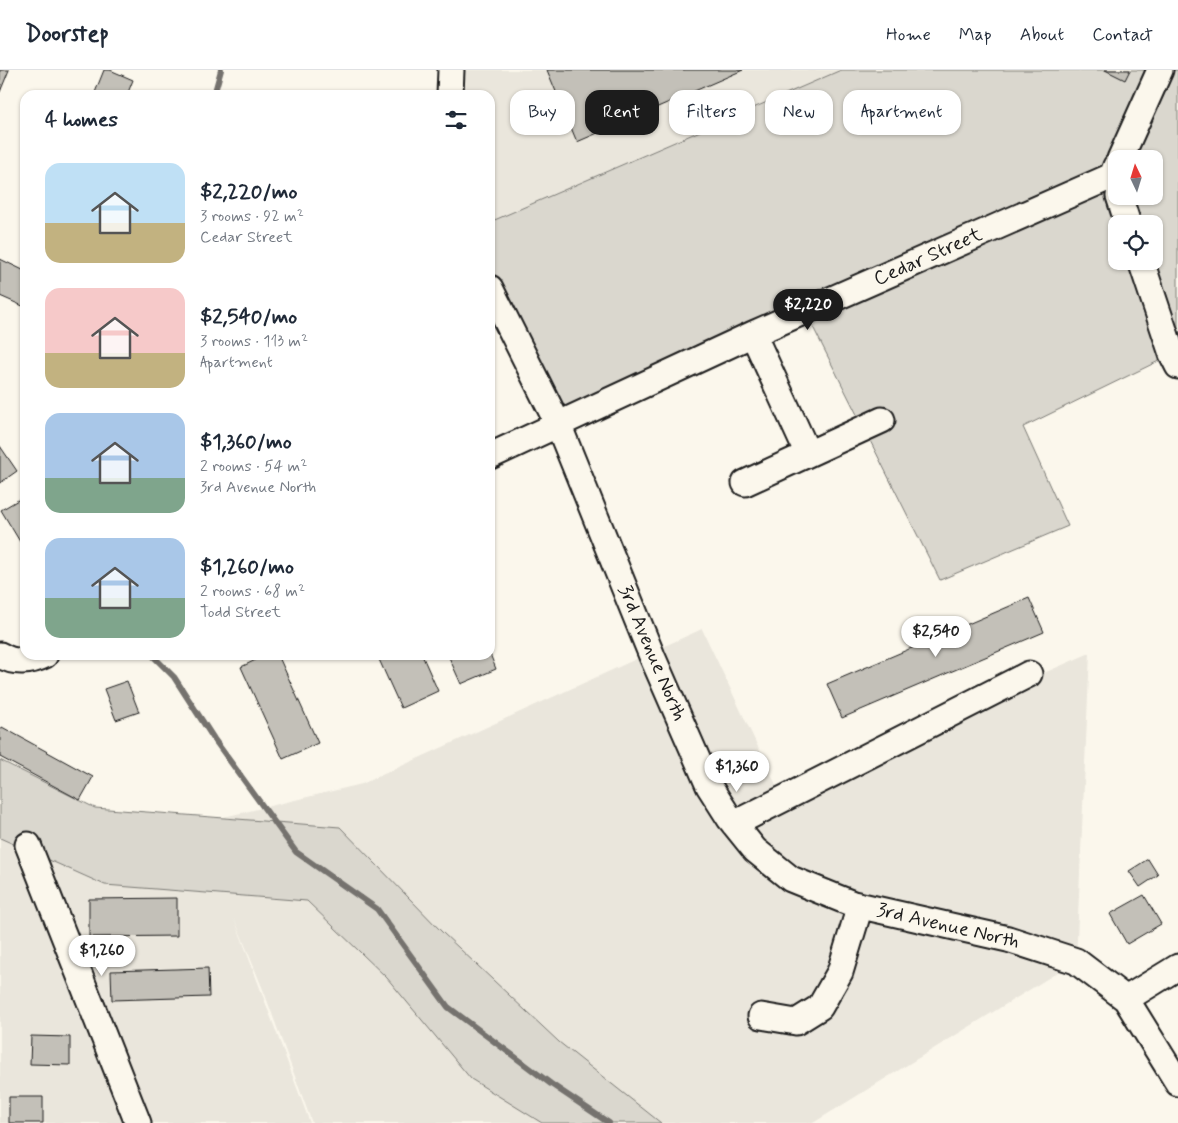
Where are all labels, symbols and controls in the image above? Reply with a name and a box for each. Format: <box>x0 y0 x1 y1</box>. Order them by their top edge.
text: Doorstep <box>25 19 109 50</box>
text: Home <box>886 23 931 47</box>
text: Map <box>959 23 992 47</box>
text: About <box>1020 23 1064 47</box>
text: Contact <box>1092 23 1153 47</box>
chip: Buy <box>510 90 575 135</box>
chip: Rent <box>585 90 659 135</box>
chip: Filters <box>669 90 755 135</box>
chip: New <box>765 90 833 135</box>
chip: Apartment <box>843 90 961 135</box>
text: 4 homes <box>45 106 118 134</box>
icon: filters <box>442 106 470 134</box>
north arrow <box>1108 150 1162 205</box>
map controls <box>1108 150 1163 270</box>
text: $2,220/mo <box>200 178 297 206</box>
icon: home <box>85 183 145 243</box>
text: 3 rooms · 92 m² <box>200 206 304 227</box>
button: locate <box>1108 215 1163 270</box>
street label: Cedar Street <box>870 221 987 293</box>
text: Cedar Street <box>200 227 293 248</box>
pin: $2,220 <box>767 288 849 331</box>
text: $2,220 <box>784 294 832 315</box>
text: $2,540/mo <box>200 303 297 331</box>
icon: home <box>85 308 145 368</box>
text: 3 rooms · 113 m² <box>200 331 308 352</box>
text: Apartment <box>200 352 273 373</box>
text: $1,360/mo <box>200 428 292 456</box>
icon: home <box>85 433 145 493</box>
text: 2 rooms · 54 m² <box>200 456 307 477</box>
text: 3rd Avenue North <box>200 477 316 498</box>
text: $1,260/mo <box>200 553 294 581</box>
icon: home <box>85 558 145 618</box>
text: 2 rooms · 68 m² <box>200 581 305 602</box>
street label: 3rd Avenue North <box>611 581 693 725</box>
text: Todd Street <box>200 602 281 623</box>
pin: $2,540 <box>895 616 977 658</box>
text: $2,540 <box>912 621 960 642</box>
pin: $1,360 <box>696 750 778 793</box>
text: $1,360 <box>715 756 759 777</box>
street label: 3rd Avenue North <box>874 896 1022 956</box>
pin: $1,260 <box>61 934 143 977</box>
text: $1,260 <box>80 940 124 961</box>

